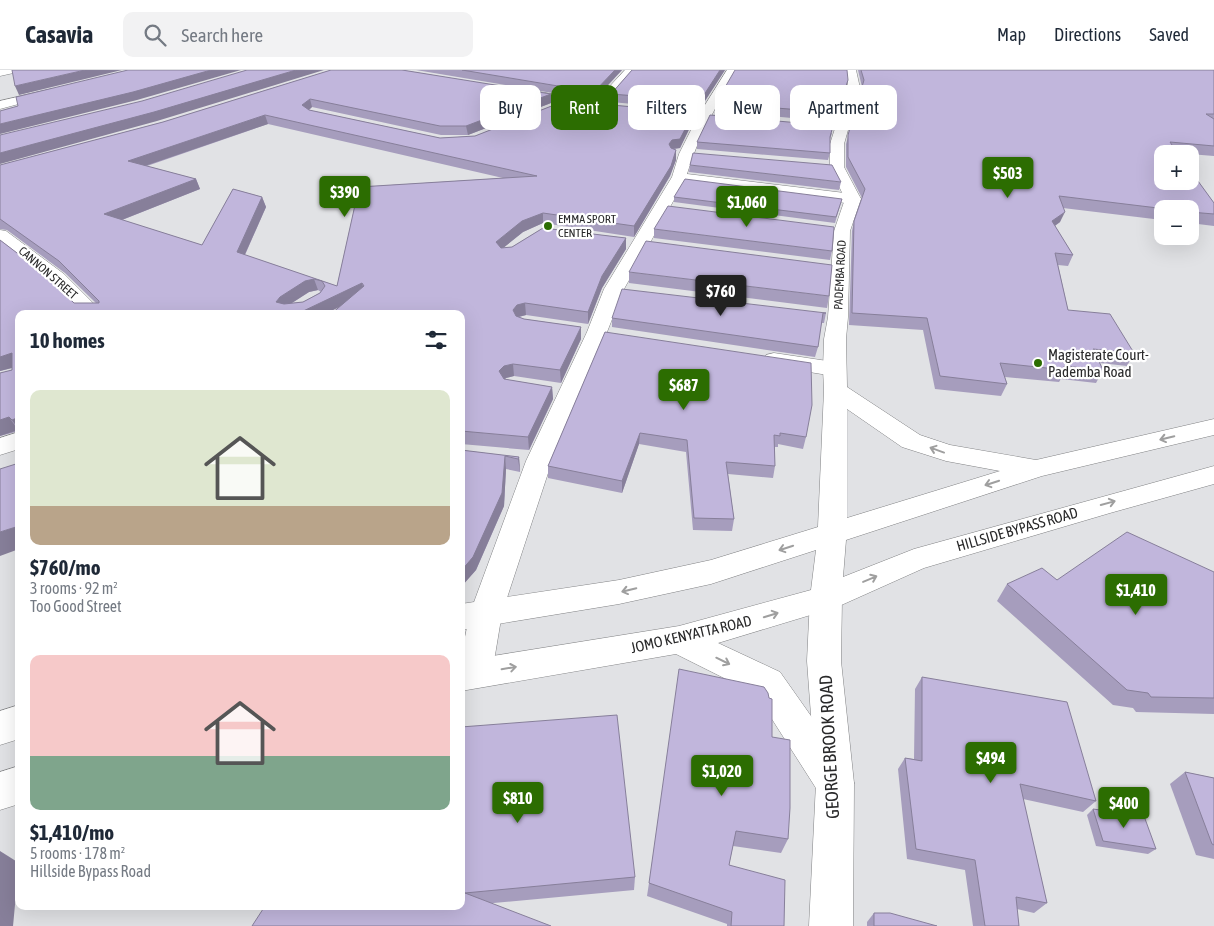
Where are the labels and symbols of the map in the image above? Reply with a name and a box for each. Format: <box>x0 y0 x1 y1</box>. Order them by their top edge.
pin: $503 <box>978 156 1038 199</box>
pin: $390 <box>315 176 375 218</box>
pin: $1,060 <box>706 186 788 228</box>
place label: EMMA SPORT CENTER <box>558 212 617 240</box>
marker: EMMA SPORT CENTER <box>542 220 554 232</box>
street label: PADEMBA ROAD <box>831 239 849 310</box>
street label: CANNON STREET <box>16 244 81 303</box>
pin: $760 <box>691 274 751 317</box>
place label: Magisterate Court- Pademba Road <box>1048 346 1149 380</box>
marker: Magisterate Court- Pademba Road <box>1032 357 1044 369</box>
pin: $687 <box>654 368 714 411</box>
one-way arrow <box>1159 434 1175 443</box>
one-way arrow <box>930 445 945 454</box>
one-way arrow <box>985 479 1001 488</box>
one-way arrow <box>1100 498 1116 507</box>
street label: HILLSIDE BYPASS ROAD <box>954 504 1080 554</box>
one-way arrow <box>778 544 794 554</box>
one-way arrow <box>862 573 877 583</box>
pin: $1,410 <box>1095 574 1177 616</box>
one-way arrow <box>621 586 637 595</box>
one-way arrow <box>763 609 779 619</box>
street label: JOMO KENYATTA ROAD <box>629 612 753 656</box>
one-way arrow <box>715 657 730 666</box>
one-way arrow <box>501 662 517 672</box>
street label: GEORGE BROOK ROAD <box>815 674 843 820</box>
pin: $494 <box>961 742 1021 784</box>
pin: $1,020 <box>681 754 763 797</box>
pin: $810 <box>488 782 548 824</box>
pin: $400 <box>1094 786 1154 829</box>

